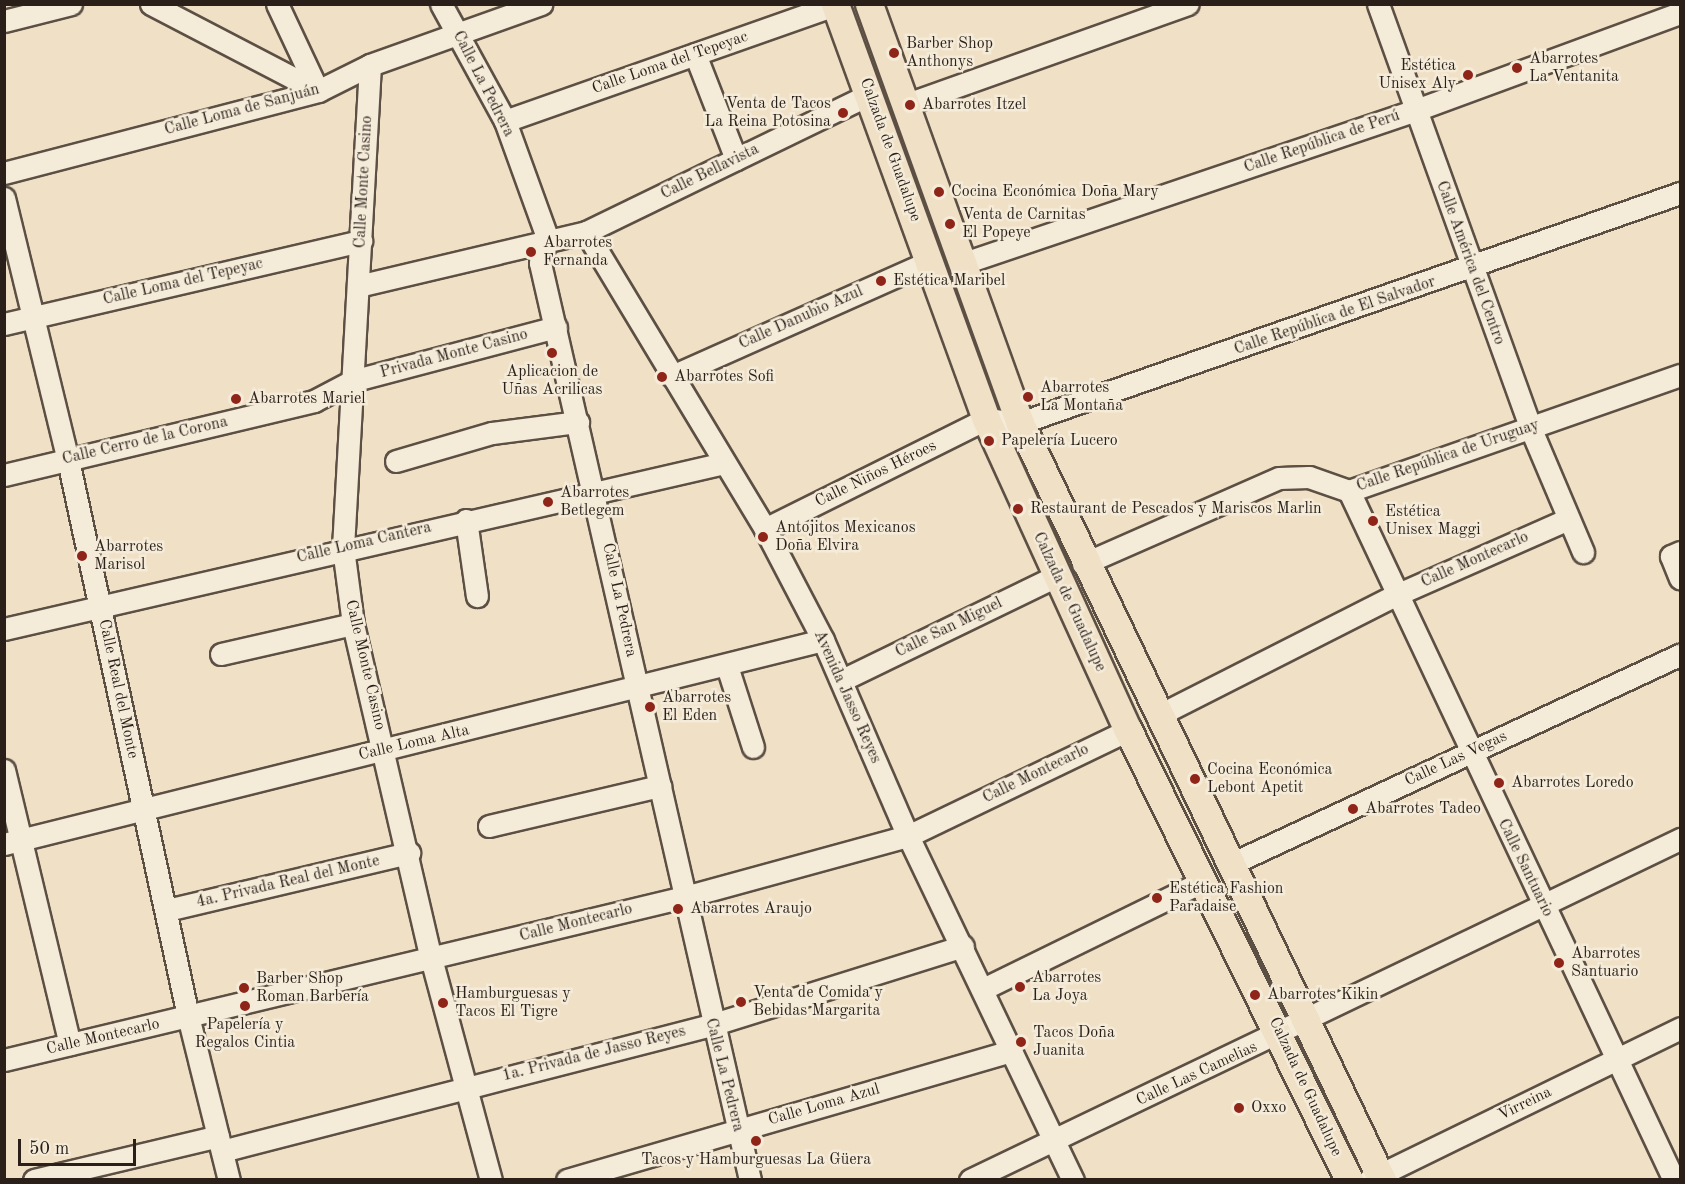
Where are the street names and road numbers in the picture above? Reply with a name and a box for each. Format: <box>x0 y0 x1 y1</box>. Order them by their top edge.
street label: Calle Loma del Tepeyac <box>590 27 750 99</box>
street label: Calle La Pedrera <box>448 28 518 140</box>
street label: Calzada de Guadalupe <box>855 76 925 224</box>
street label: Calle Loma de Sanjuán <box>162 80 322 140</box>
street label: Calle República de Perú <box>1242 106 1402 178</box>
street label: Calle Monte Casino <box>351 115 377 249</box>
street label: Calle Bellavista <box>658 140 762 204</box>
street label: Calle América del Centro <box>1431 178 1509 348</box>
street label: Calle Loma del Tepeyac <box>101 254 265 310</box>
street label: Calle República de El Salvador <box>1232 272 1438 360</box>
street label: Calle Danubio Azul <box>736 282 866 354</box>
street label: Privada Monte Casino <box>378 325 530 383</box>
street label: Calle Cerro de la Corona <box>60 413 230 469</box>
street label: Calle República de Uruguay <box>1354 416 1542 496</box>
street label: Calle Niños Héroes <box>812 436 940 512</box>
street label: Calle Loma Cantera <box>295 518 433 568</box>
street label: Calle Montecarlo <box>1418 528 1532 592</box>
street label: Calzada de Guadalupe <box>1028 529 1110 675</box>
street label: Calle La Pedrera <box>598 541 640 659</box>
street label: Calle San Miguel <box>892 594 1006 662</box>
street label: Calle Monte Casino <box>341 598 389 732</box>
street label: Calle Real del Monte <box>94 618 142 760</box>
street label: Avenida Jasso Reyes <box>809 627 885 767</box>
street label: Calle Loma Alta <box>357 721 471 765</box>
street label: Calle Las Vegas <box>1402 727 1510 791</box>
street label: Calle Montecarlo <box>980 740 1092 808</box>
street label: Calle Santuario <box>1493 816 1557 920</box>
street label: 4a. Privada Real del Monte <box>194 852 382 912</box>
street label: Calle Montecarlo <box>518 900 634 946</box>
street label: Calzada de Guadalupe <box>1264 1014 1346 1160</box>
street label: Calle Montecarlo <box>44 1015 162 1059</box>
street label: Calle La Pedrera <box>701 1016 747 1134</box>
street label: 1a. Privada de Jasso Reyes <box>500 1022 688 1086</box>
street label: Calle Las Camelias <box>1133 1038 1261 1110</box>
street label: Calle Loma Azul <box>766 1080 882 1130</box>
street label: Virreina <box>1495 1083 1555 1125</box>

